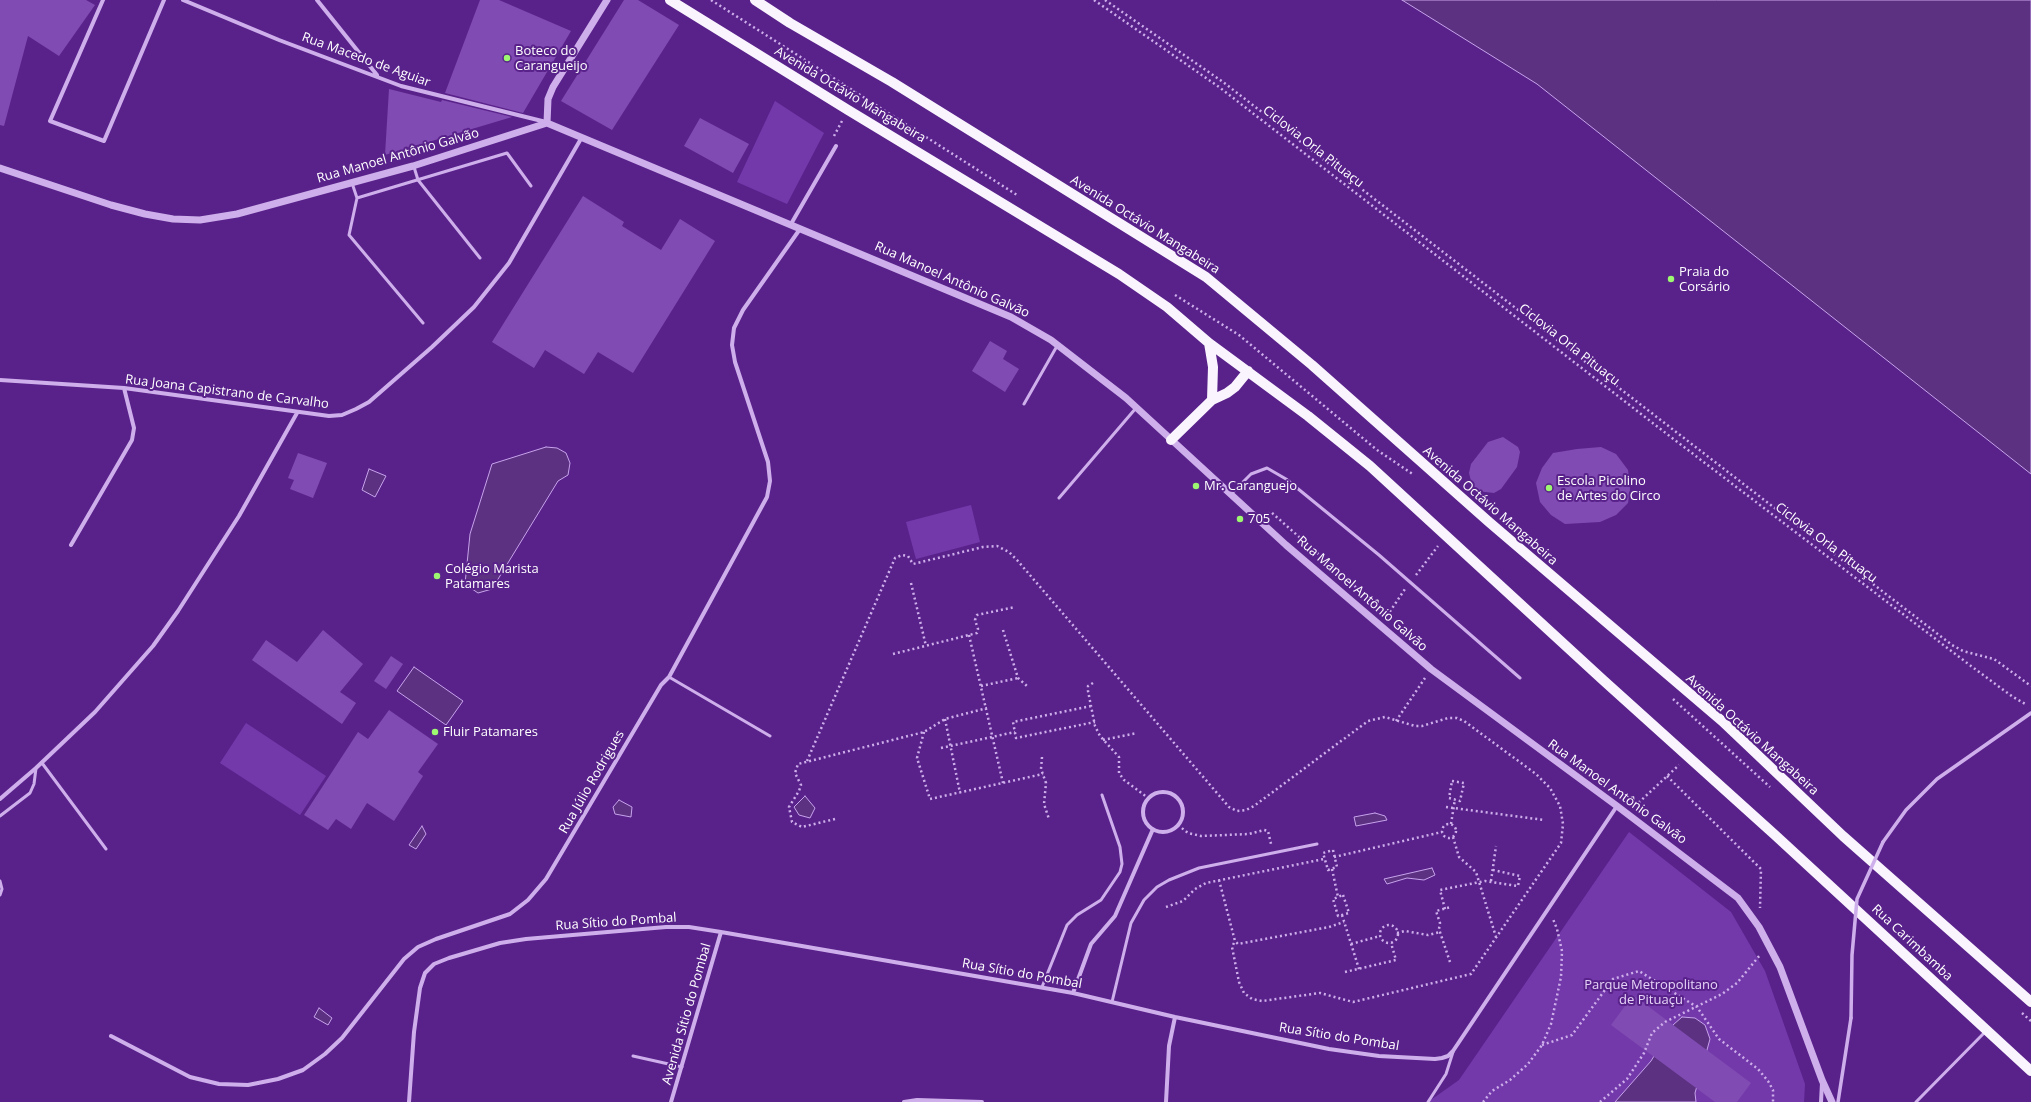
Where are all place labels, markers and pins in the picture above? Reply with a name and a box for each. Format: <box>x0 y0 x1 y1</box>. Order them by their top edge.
place label: Boteco do Carangueijo <box>515 43 588 74</box>
marker: Boteco do Carangueijo <box>502 53 512 63</box>
place label: Praia do Corsário <box>1679 264 1730 295</box>
marker: Praia do Corsário <box>1666 274 1676 284</box>
place label: Escola Picolino de Artes do Circo <box>1557 473 1661 504</box>
place label: Mr. Caranguejo <box>1204 478 1297 494</box>
marker: Mr. Caranguejo <box>1191 481 1201 491</box>
marker: Escola Picolino de Artes do Circo <box>1544 483 1554 493</box>
place label: 705 <box>1248 511 1270 527</box>
marker: 705 <box>1235 514 1245 524</box>
place label: Colégio Marista Patamares <box>445 561 539 592</box>
marker: Colégio Marista Patamares <box>432 571 442 581</box>
place label: Fluir Patamares <box>443 724 538 740</box>
marker: Fluir Patamares <box>430 727 440 737</box>

